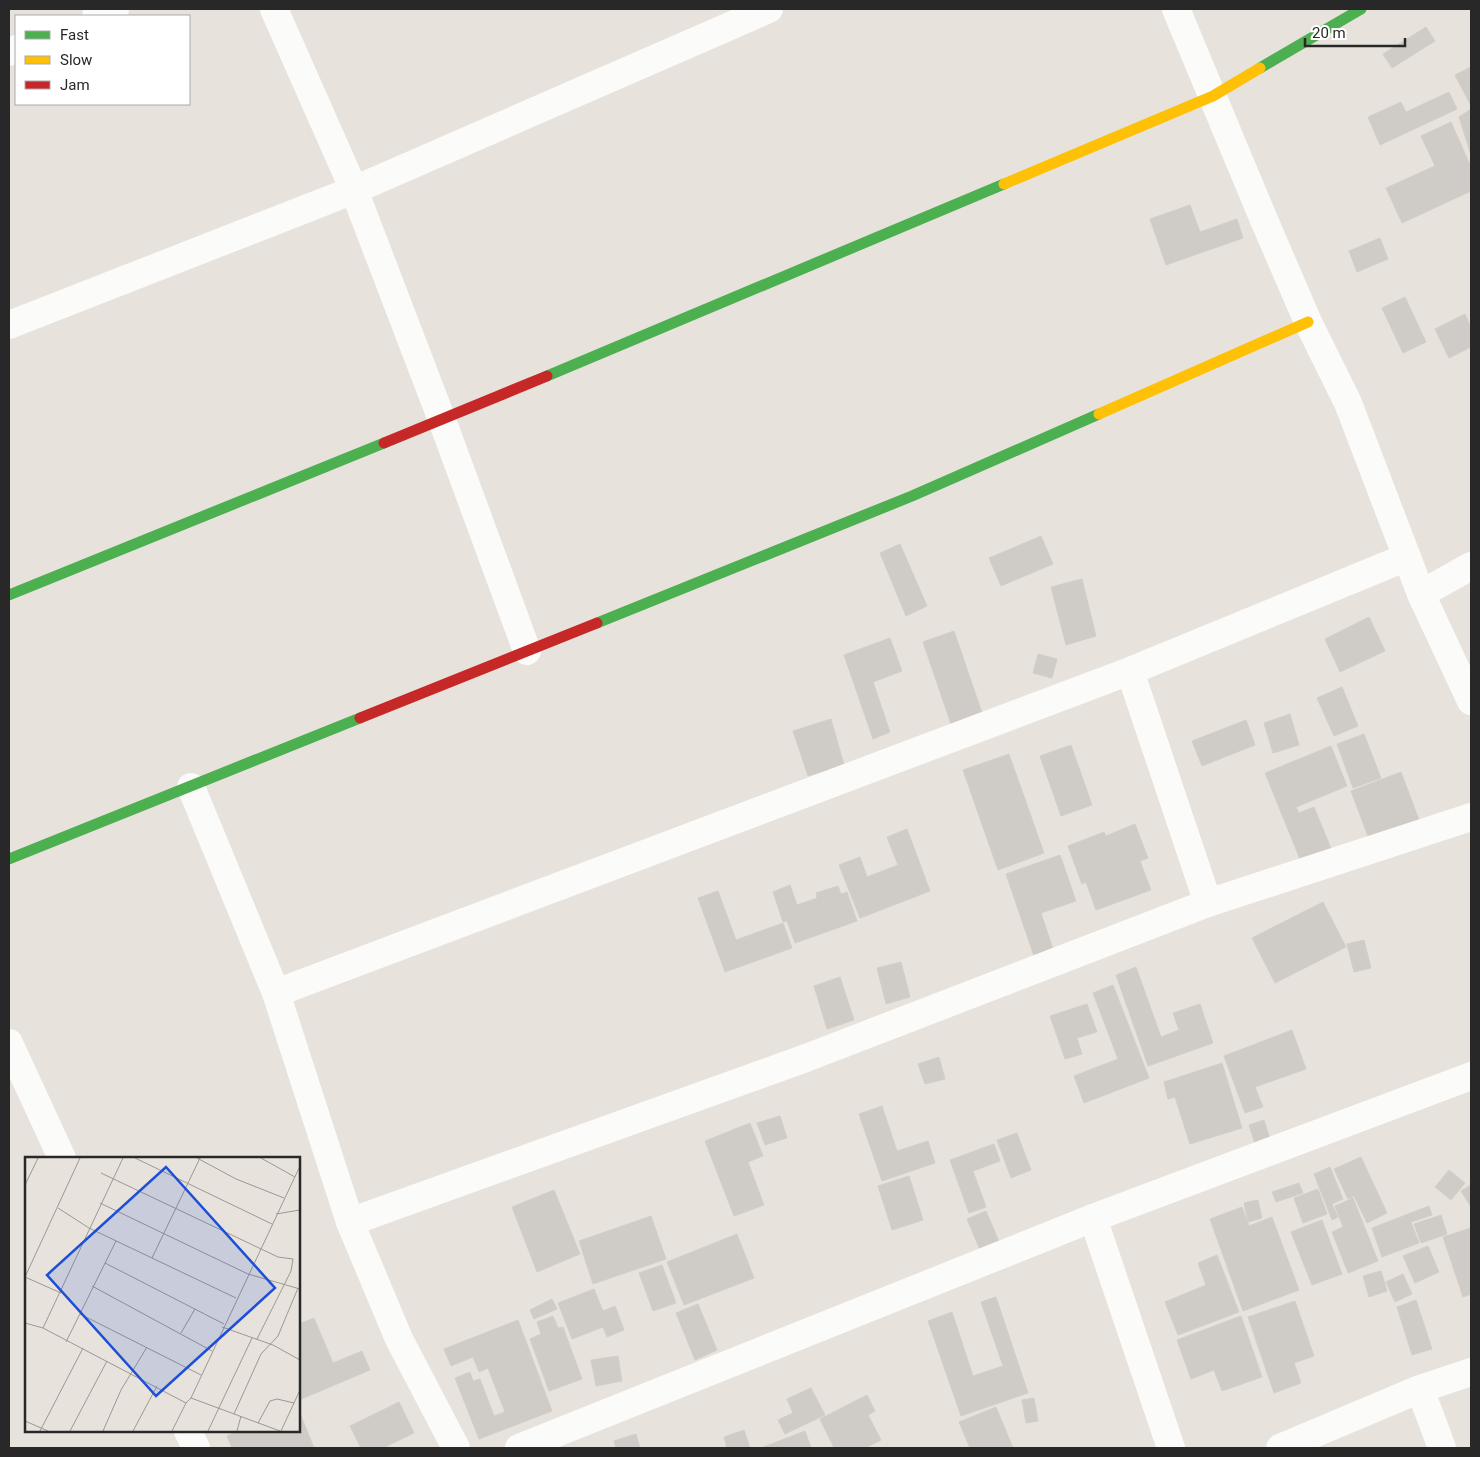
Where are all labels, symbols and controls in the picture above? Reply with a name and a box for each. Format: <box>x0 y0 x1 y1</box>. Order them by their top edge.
legend <box>15 15 190 105</box>
scale bar <box>1305 15 1405 47</box>
text: 20 m <box>1312 24 1346 42</box>
text: Fast <box>60 26 89 44</box>
text: Slow <box>60 51 92 69</box>
text: Jam <box>60 76 90 94</box>
inset map <box>25 1157 300 1432</box>

